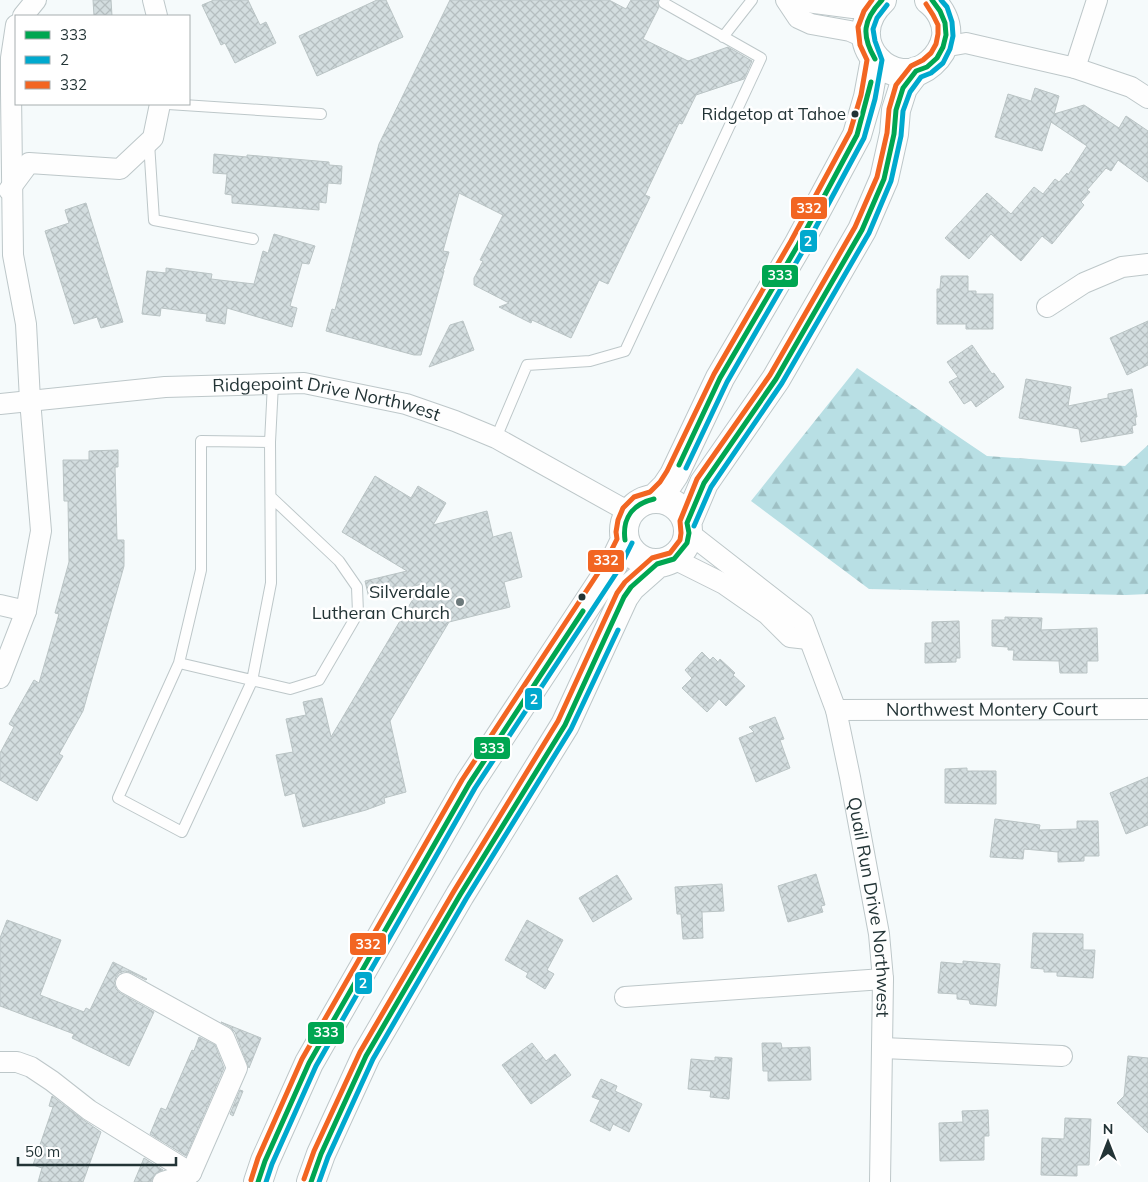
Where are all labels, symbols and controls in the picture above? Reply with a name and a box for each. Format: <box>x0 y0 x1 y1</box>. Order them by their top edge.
legend <box>15 15 190 105</box>
text: 333 <box>60 25 87 44</box>
text: 2 <box>60 50 69 69</box>
text: 332 <box>60 75 87 94</box>
place label: Ridgetop at Tahoe <box>702 103 846 124</box>
marker: Ridgetop at Tahoe <box>850 109 860 119</box>
line badge: 332 <box>790 196 828 220</box>
text: 332 <box>796 199 822 217</box>
line badge: 2 <box>799 229 818 253</box>
text: 2 <box>804 232 812 250</box>
line badge: 333 <box>761 264 799 288</box>
text: 333 <box>767 266 793 284</box>
street label: Ridgepoint Drive Northwest <box>212 371 444 426</box>
line badge: 332 <box>587 549 625 573</box>
text: 332 <box>593 551 619 569</box>
place label: Silverdale Lutheran Church <box>312 580 450 624</box>
unlabelled marker <box>577 592 587 602</box>
marker: Silverdale Lutheran Church <box>454 596 466 608</box>
line badge: 2 <box>524 687 543 711</box>
text: 2 <box>530 690 538 708</box>
street label: Northwest Montery Court <box>886 697 1098 721</box>
line badge: 333 <box>473 736 511 760</box>
text: 333 <box>479 739 505 757</box>
street label: Quail Run Drive Northwest <box>843 795 895 1018</box>
line badge: 332 <box>349 932 387 956</box>
text: 332 <box>355 935 381 953</box>
line badge: 2 <box>354 971 373 995</box>
text: 2 <box>359 974 367 992</box>
line badge: 333 <box>307 1021 345 1045</box>
text: 333 <box>313 1023 339 1041</box>
north arrow <box>1083 1117 1133 1167</box>
text: N <box>1103 1120 1113 1138</box>
scale bar <box>18 1134 175 1166</box>
text: 50 m <box>25 1142 60 1161</box>

